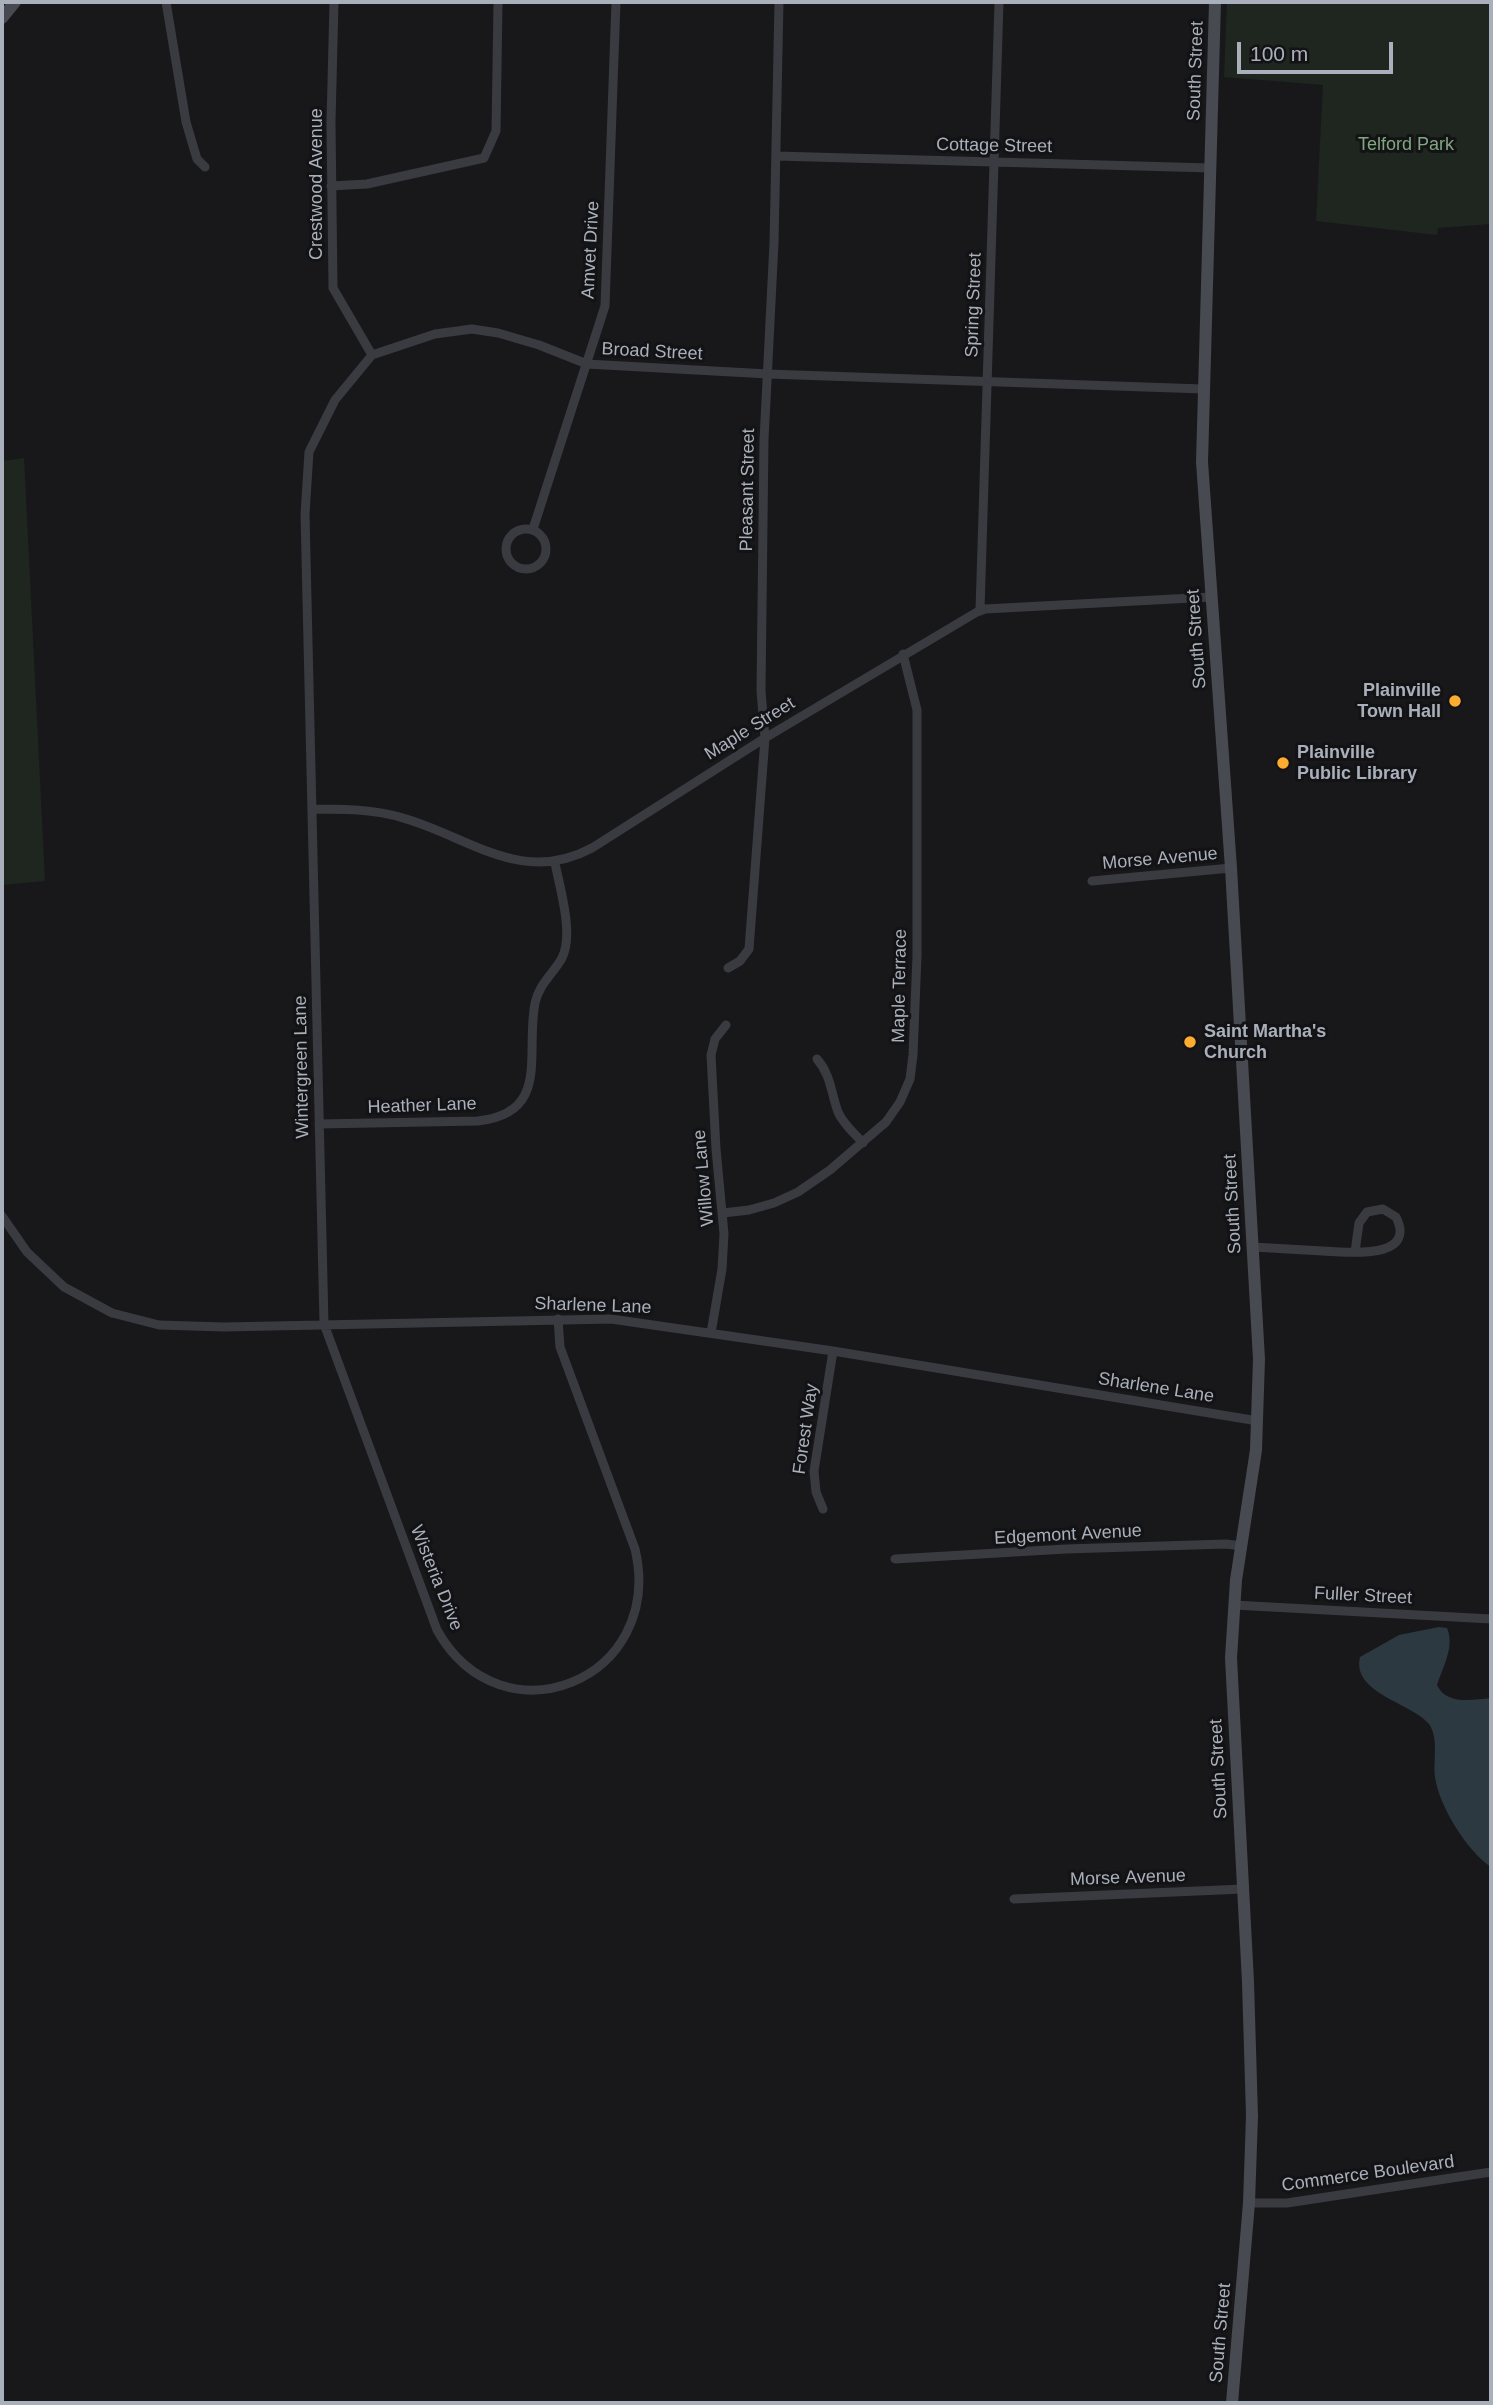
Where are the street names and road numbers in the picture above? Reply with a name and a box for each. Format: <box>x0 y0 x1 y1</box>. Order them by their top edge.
street label: South Street <box>1183 21 1209 121</box>
street label: Crestwood Avenue <box>306 108 328 260</box>
street label: Cottage Street <box>936 134 1052 158</box>
street label: Amvet Drive <box>578 200 604 300</box>
street label: Spring Street <box>961 252 987 358</box>
street label: Broad Street <box>601 339 703 365</box>
street label: Pleasant Street <box>736 428 760 552</box>
street label: South Street <box>1183 588 1211 690</box>
street label: Maple Street <box>701 693 799 765</box>
street label: Morse Avenue <box>1101 843 1219 875</box>
street label: Maple Terrace <box>888 929 912 1043</box>
street label: Wintergreen Lane <box>290 995 314 1139</box>
street label: Heather Lane <box>367 1093 477 1119</box>
street label: Willow Lane <box>689 1129 719 1227</box>
street label: South Street <box>1220 1153 1246 1255</box>
street label: Sharlene Lane <box>534 1293 652 1319</box>
street label: Sharlene Lane <box>1096 1368 1216 1408</box>
street label: Forest Way <box>789 1382 823 1476</box>
street label: Edgemont Avenue <box>994 1520 1142 1550</box>
street label: Wisteria Drive <box>405 1522 467 1634</box>
street label: Fuller Street <box>1313 1583 1413 1609</box>
street label: South Street <box>1206 1718 1232 1820</box>
street label: Morse Avenue <box>1070 1865 1186 1891</box>
street label: Commerce Boulevard <box>1280 2151 1456 2197</box>
street label: South Street <box>1206 2282 1236 2384</box>

